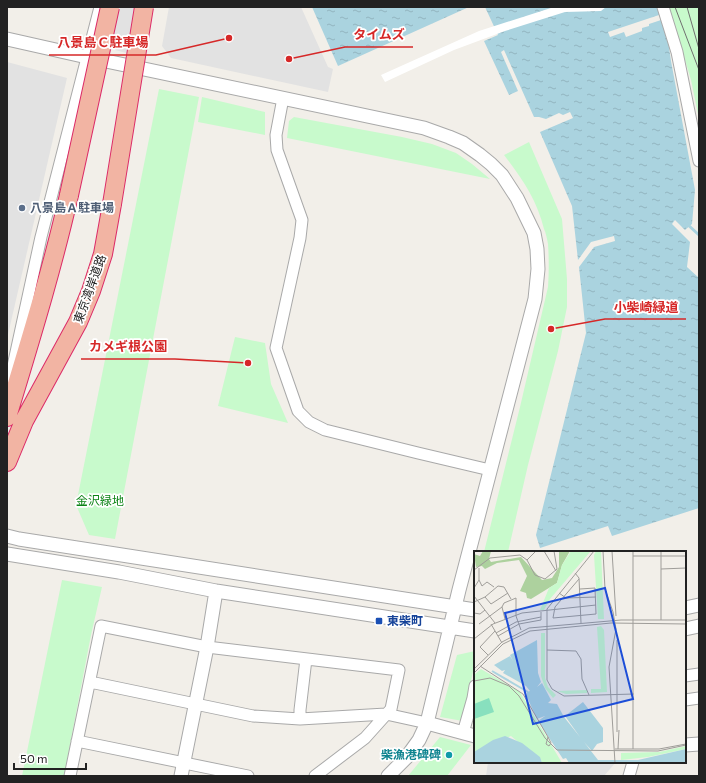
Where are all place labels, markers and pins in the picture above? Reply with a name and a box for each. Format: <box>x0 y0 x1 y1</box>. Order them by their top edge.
callout: タイムズ <box>345 22 413 47</box>
callout: 八景島Ｃ駐車場 <box>49 30 156 55</box>
place label: 八景島Ａ駐車場 <box>30 200 114 214</box>
marker: 八景島Ａ駐車場 <box>17 203 27 213</box>
callout: 小柴崎緑道 <box>605 294 686 319</box>
callout: カメギ根公園 <box>81 334 175 359</box>
place label: 東柴町 <box>387 613 423 627</box>
marker: 東柴町 <box>374 616 384 626</box>
place label: 柴漁港碑碑 <box>381 747 441 761</box>
marker: 柴漁港碑碑 <box>444 750 454 760</box>

